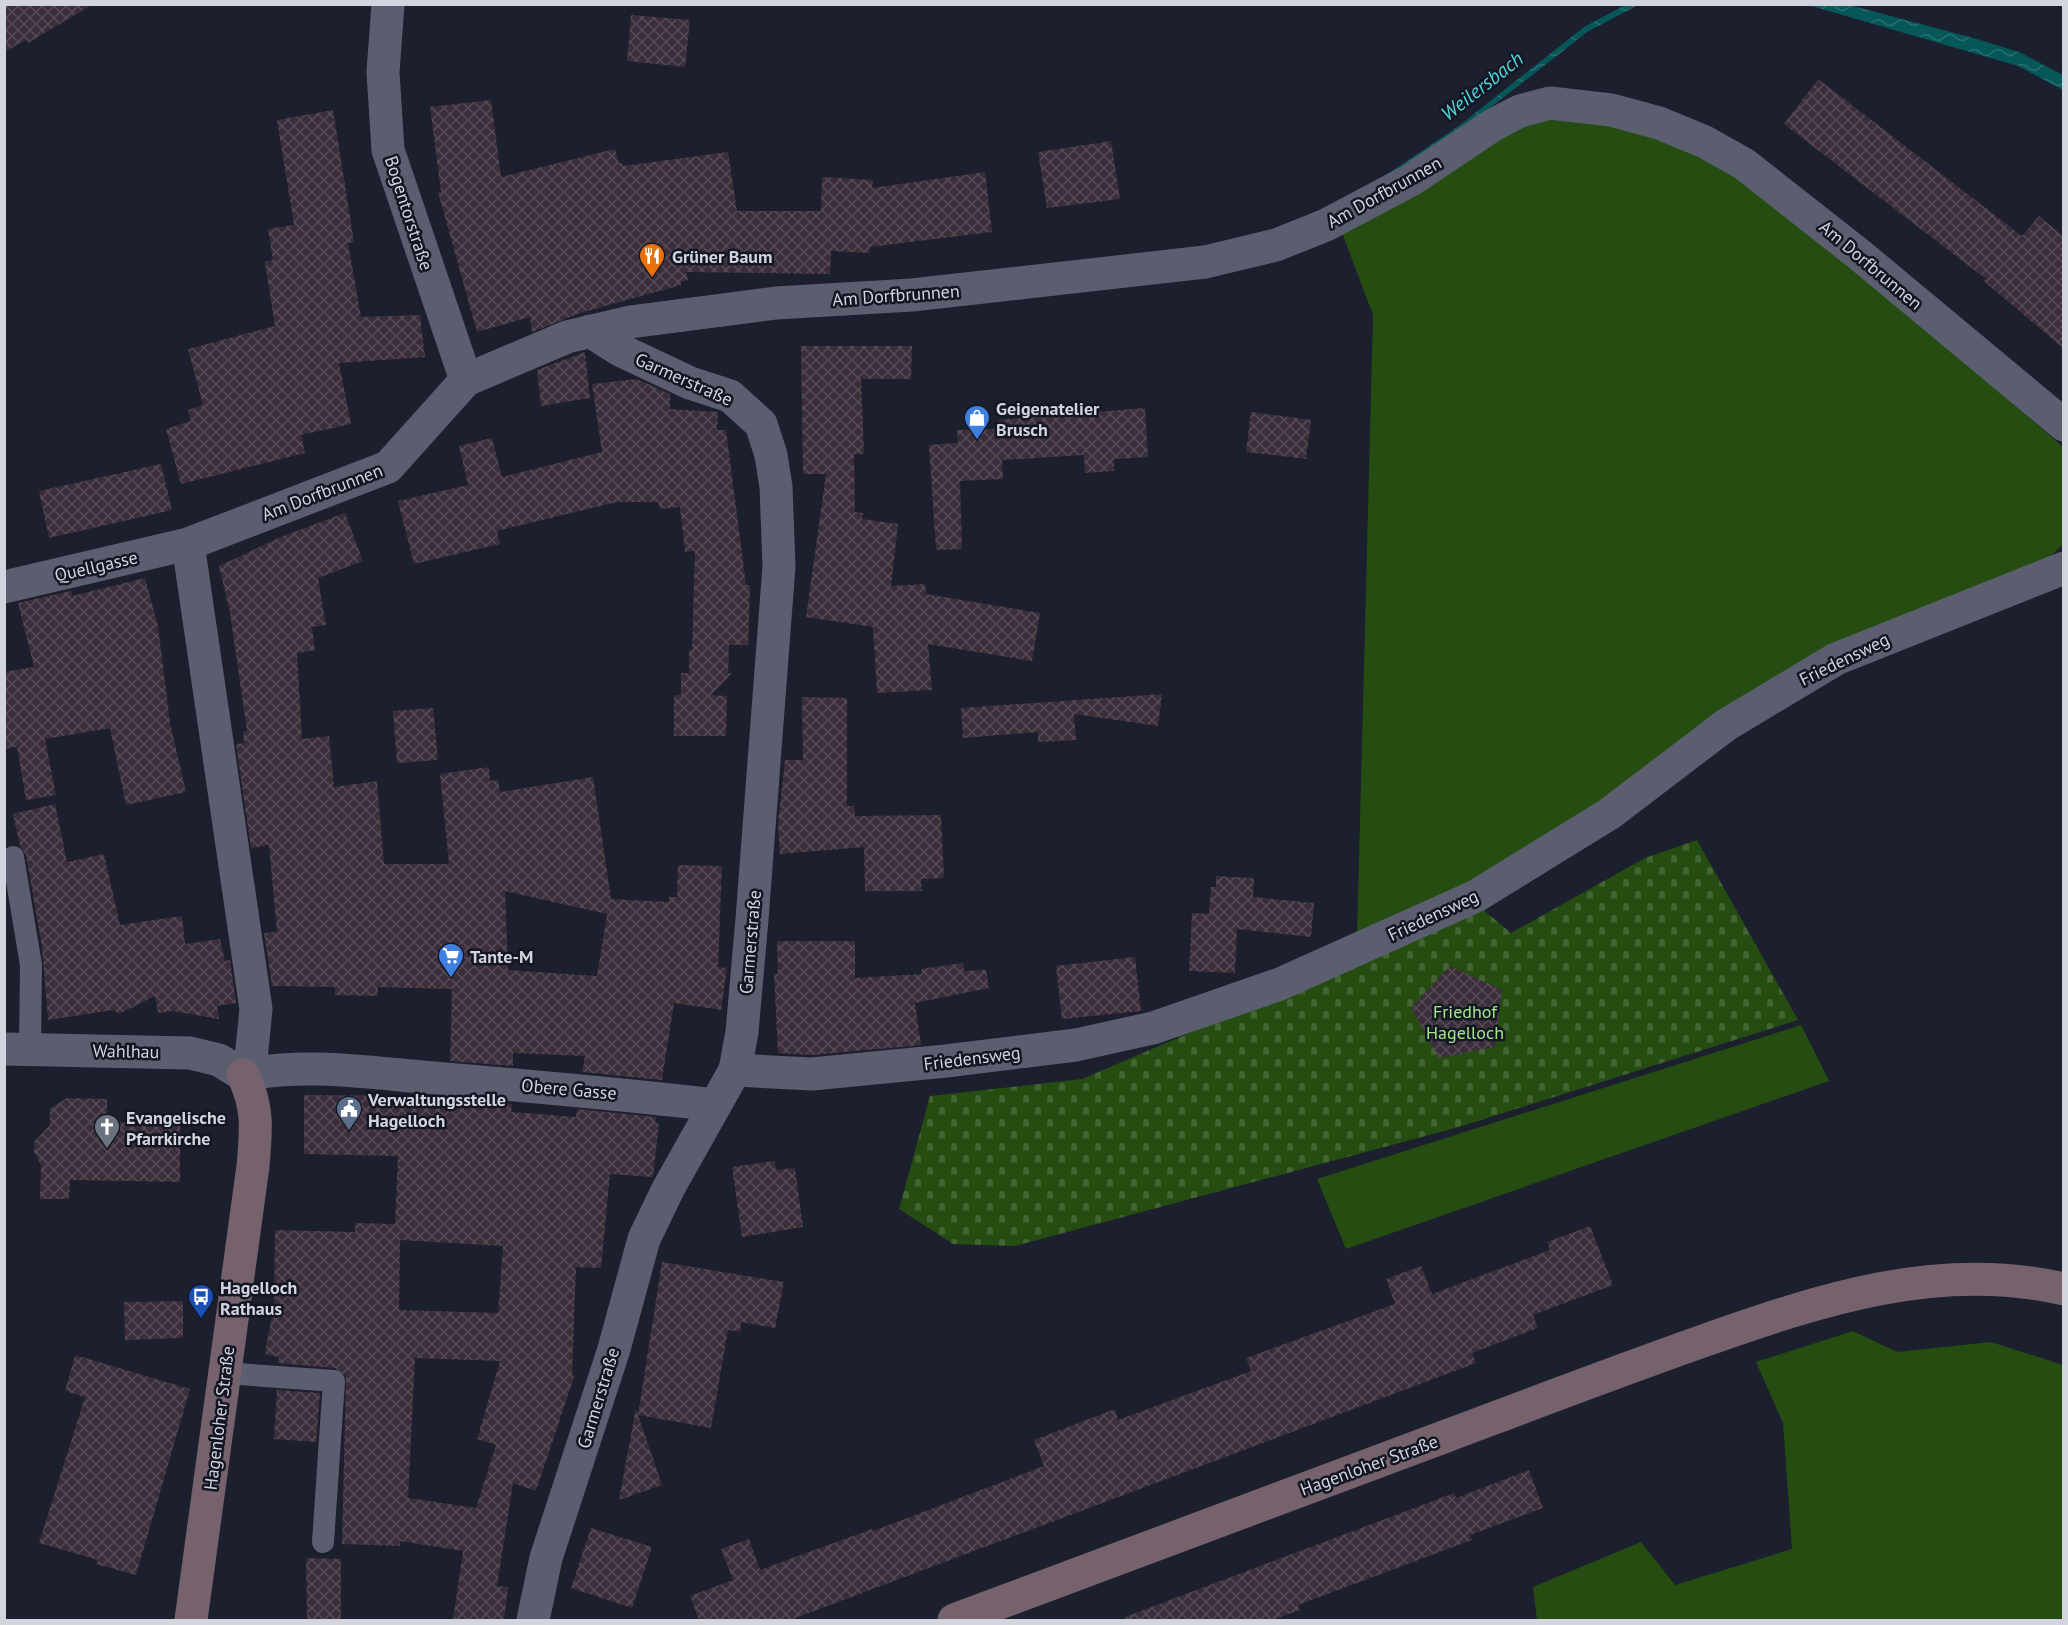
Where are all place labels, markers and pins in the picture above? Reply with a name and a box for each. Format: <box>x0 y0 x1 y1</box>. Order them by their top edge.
restaurant icon: Grüner Baum <box>637 241 667 279</box>
place label: Grüner Baum <box>672 245 773 268</box>
place label: Geigenatelier Brusch <box>996 397 1100 441</box>
shop icon: Geigenatelier Brusch <box>962 403 992 441</box>
supermarket icon: Tante-M <box>436 941 466 979</box>
place label: Tante-M <box>470 945 533 968</box>
place label: Verwaltungsstelle Hagelloch <box>367 1088 506 1132</box>
public building icon: Verwaltungsstelle Hagelloch <box>334 1094 364 1132</box>
place label: Evangelische Pfarrkirche <box>126 1106 226 1150</box>
church icon: Evangelische Pfarrkirche <box>92 1112 122 1150</box>
place label: Hagelloch Rathaus <box>220 1276 297 1320</box>
bus stop icon: Hagelloch Rathaus <box>186 1282 216 1320</box>

